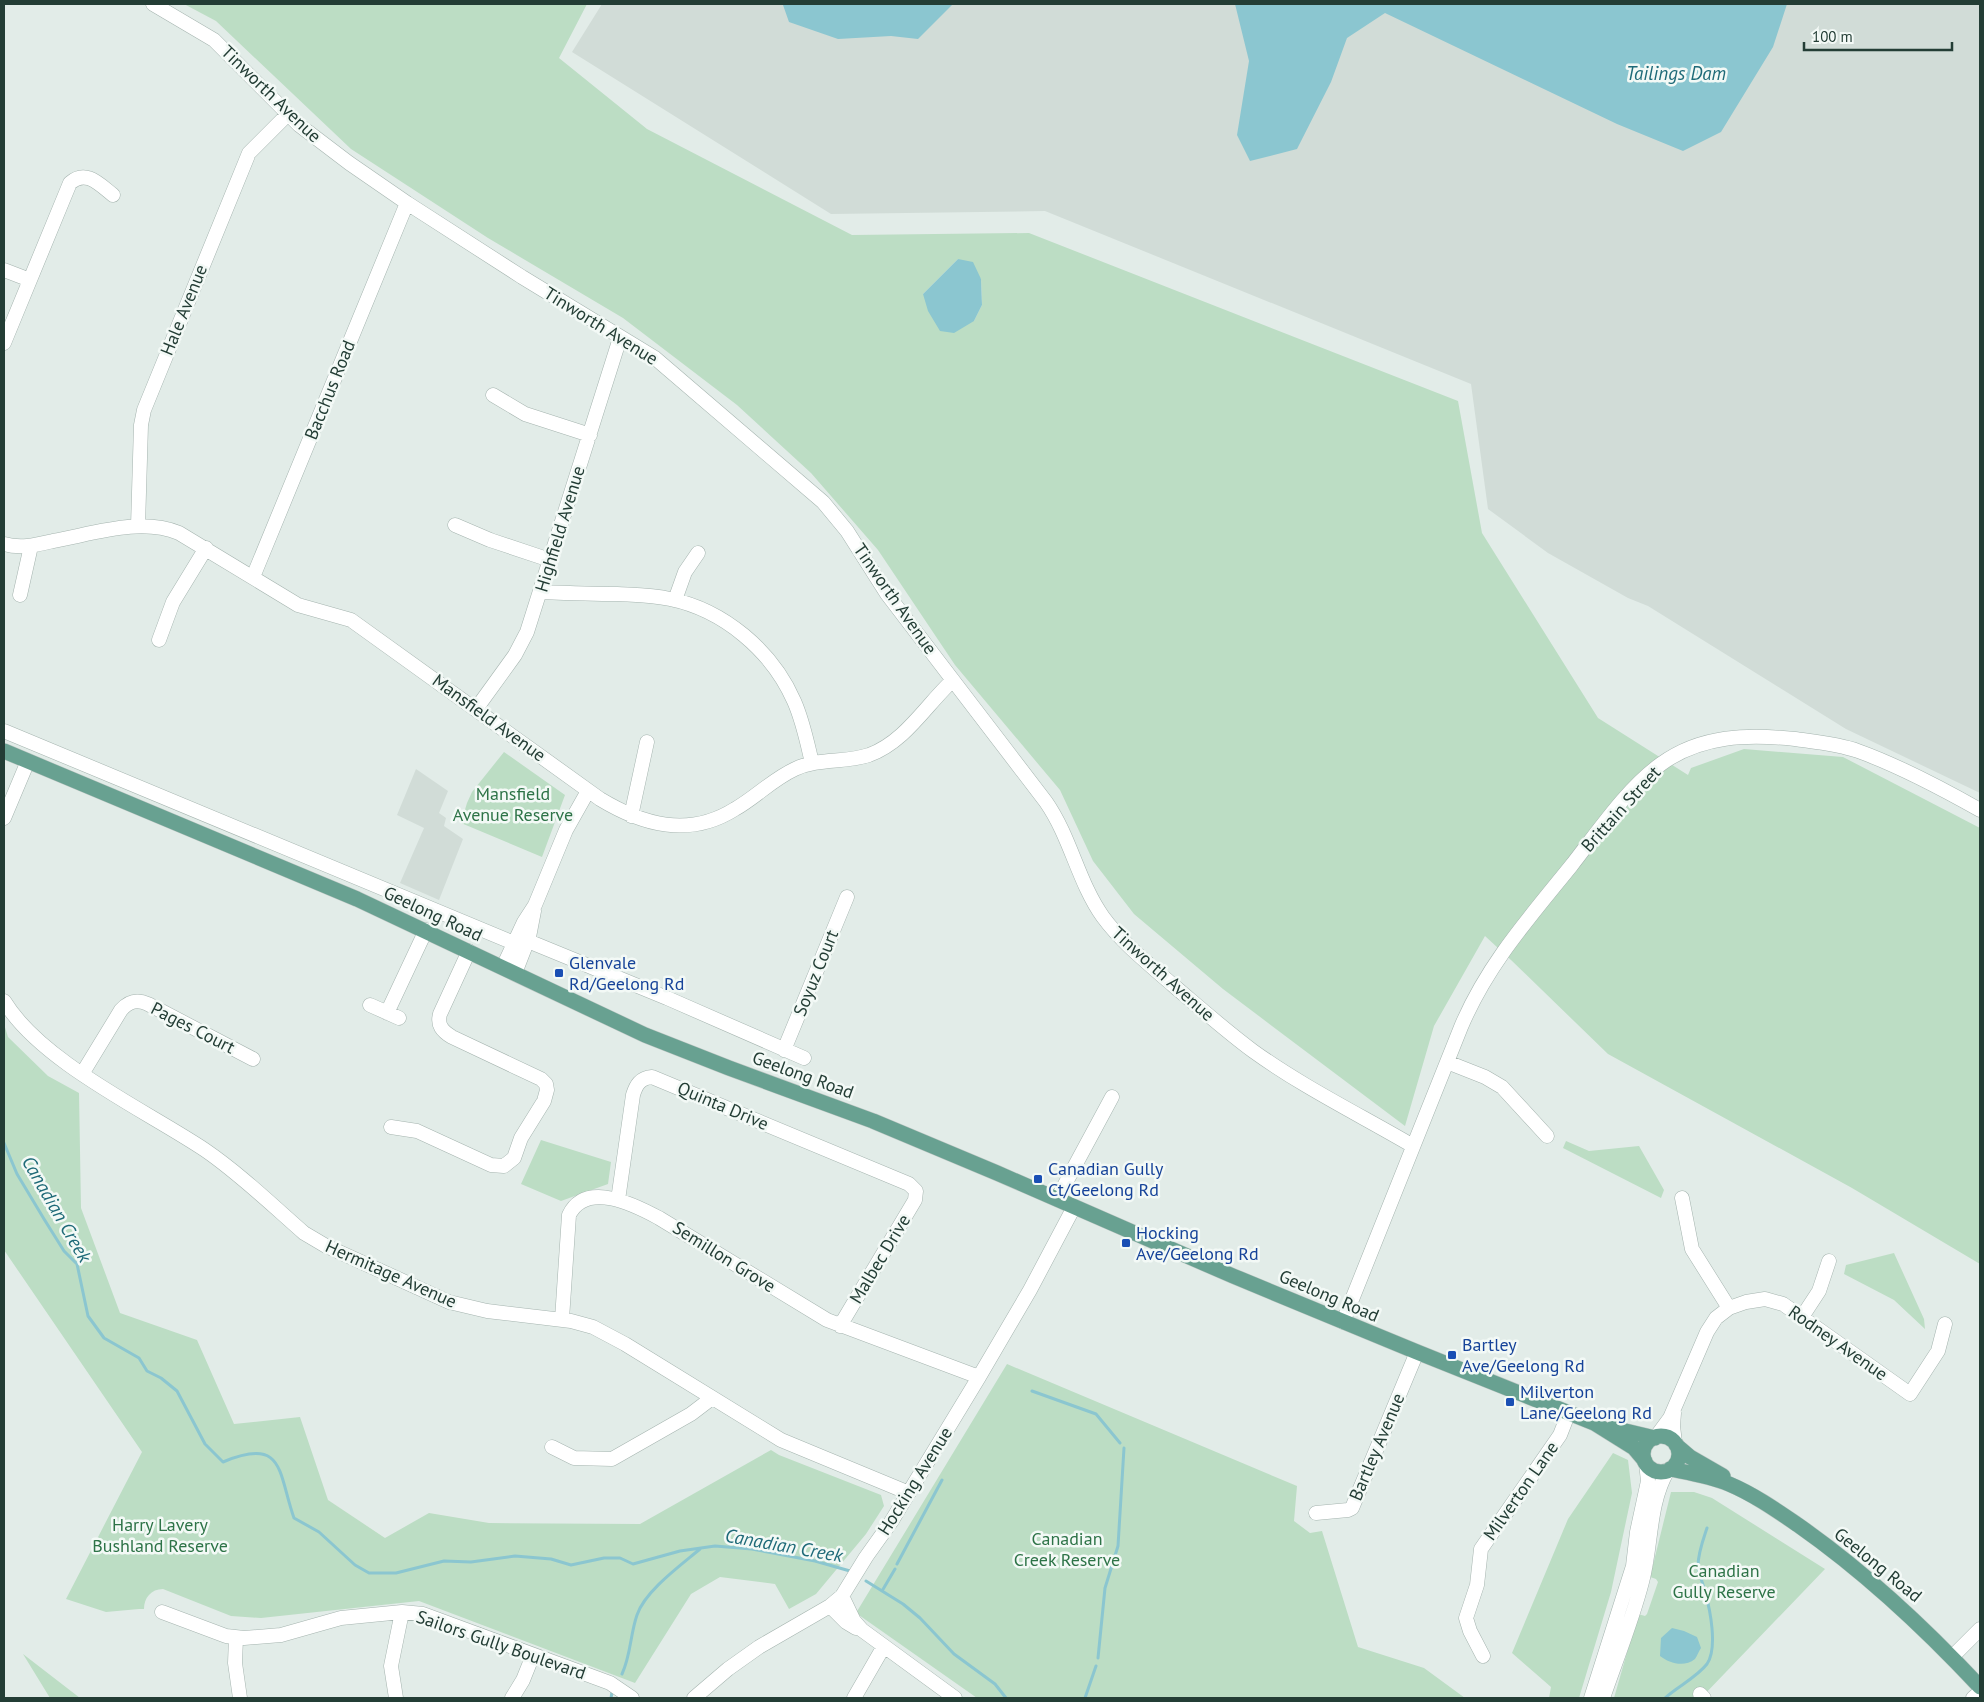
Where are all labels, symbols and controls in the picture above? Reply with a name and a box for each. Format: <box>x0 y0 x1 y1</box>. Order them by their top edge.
scale bar <box>1804 20 1952 52</box>
text: 100 m <box>1812 27 1853 46</box>
street label: Tinworth Avenue <box>216 40 326 147</box>
water label: Tailings Dam <box>1626 61 1726 85</box>
street label: Hale Avenue <box>155 261 212 359</box>
street label: Tinworth Avenue <box>540 281 663 370</box>
street label: Bacchus Road <box>299 337 360 443</box>
street label: Highfield Avenue <box>529 463 590 595</box>
street label: Tinworth Avenue <box>849 539 942 659</box>
street label: Mansfield Avenue <box>428 669 551 767</box>
street label: Brittain Street <box>1576 761 1665 857</box>
park label: Mansfield Avenue Reserve <box>453 782 573 826</box>
street label: Geelong Road <box>380 881 486 946</box>
street label: Tinworth Avenue <box>1107 921 1219 1026</box>
street label: Soyuz Court <box>788 926 843 1019</box>
place label: Glenvale Rd/Geelong Rd <box>569 951 685 995</box>
marker: Glenvale Rd/Geelong Rd <box>553 967 565 979</box>
street label: Pages Court <box>147 997 239 1059</box>
street label: Geelong Road <box>749 1046 857 1104</box>
street label: Quinta Drive <box>674 1076 772 1135</box>
water label: Canadian Creek <box>17 1151 98 1268</box>
place label: Canadian Gully Ct/Geelong Rd <box>1048 1157 1164 1201</box>
marker: Canadian Gully Ct/Geelong Rd <box>1032 1173 1044 1185</box>
street label: Malbec Drive <box>844 1210 915 1307</box>
street label: Semillon Grove <box>668 1216 780 1297</box>
place label: Hocking Ave/Geelong Rd <box>1136 1221 1259 1265</box>
street label: Hermitage Avenue <box>322 1234 460 1313</box>
marker: Hocking Ave/Geelong Rd <box>1120 1237 1132 1249</box>
street label: Geelong Road <box>1276 1264 1383 1327</box>
street label: Rodney Avenue <box>1784 1300 1892 1385</box>
place label: Bartley Ave/Geelong Rd <box>1462 1333 1585 1377</box>
marker: Bartley Ave/Geelong Rd <box>1446 1349 1458 1361</box>
place label: Milverton Lane/Geelong Rd <box>1520 1380 1652 1424</box>
street label: Bartley Avenue <box>1344 1390 1409 1504</box>
marker: Milverton Lane/Geelong Rd <box>1504 1396 1516 1408</box>
street label: Hocking Avenue <box>872 1422 957 1539</box>
street label: Milverton Lane <box>1478 1437 1563 1545</box>
park label: Harry Lavery Bushland Reserve <box>92 1513 228 1557</box>
street label: Geelong Road <box>1830 1522 1927 1607</box>
water label: Canadian Creek <box>723 1523 846 1567</box>
park label: Canadian Creek Reserve <box>1014 1527 1120 1571</box>
park label: Canadian Gully Reserve <box>1672 1559 1776 1603</box>
street label: Sailors Gully Boulevard <box>413 1605 589 1684</box>

